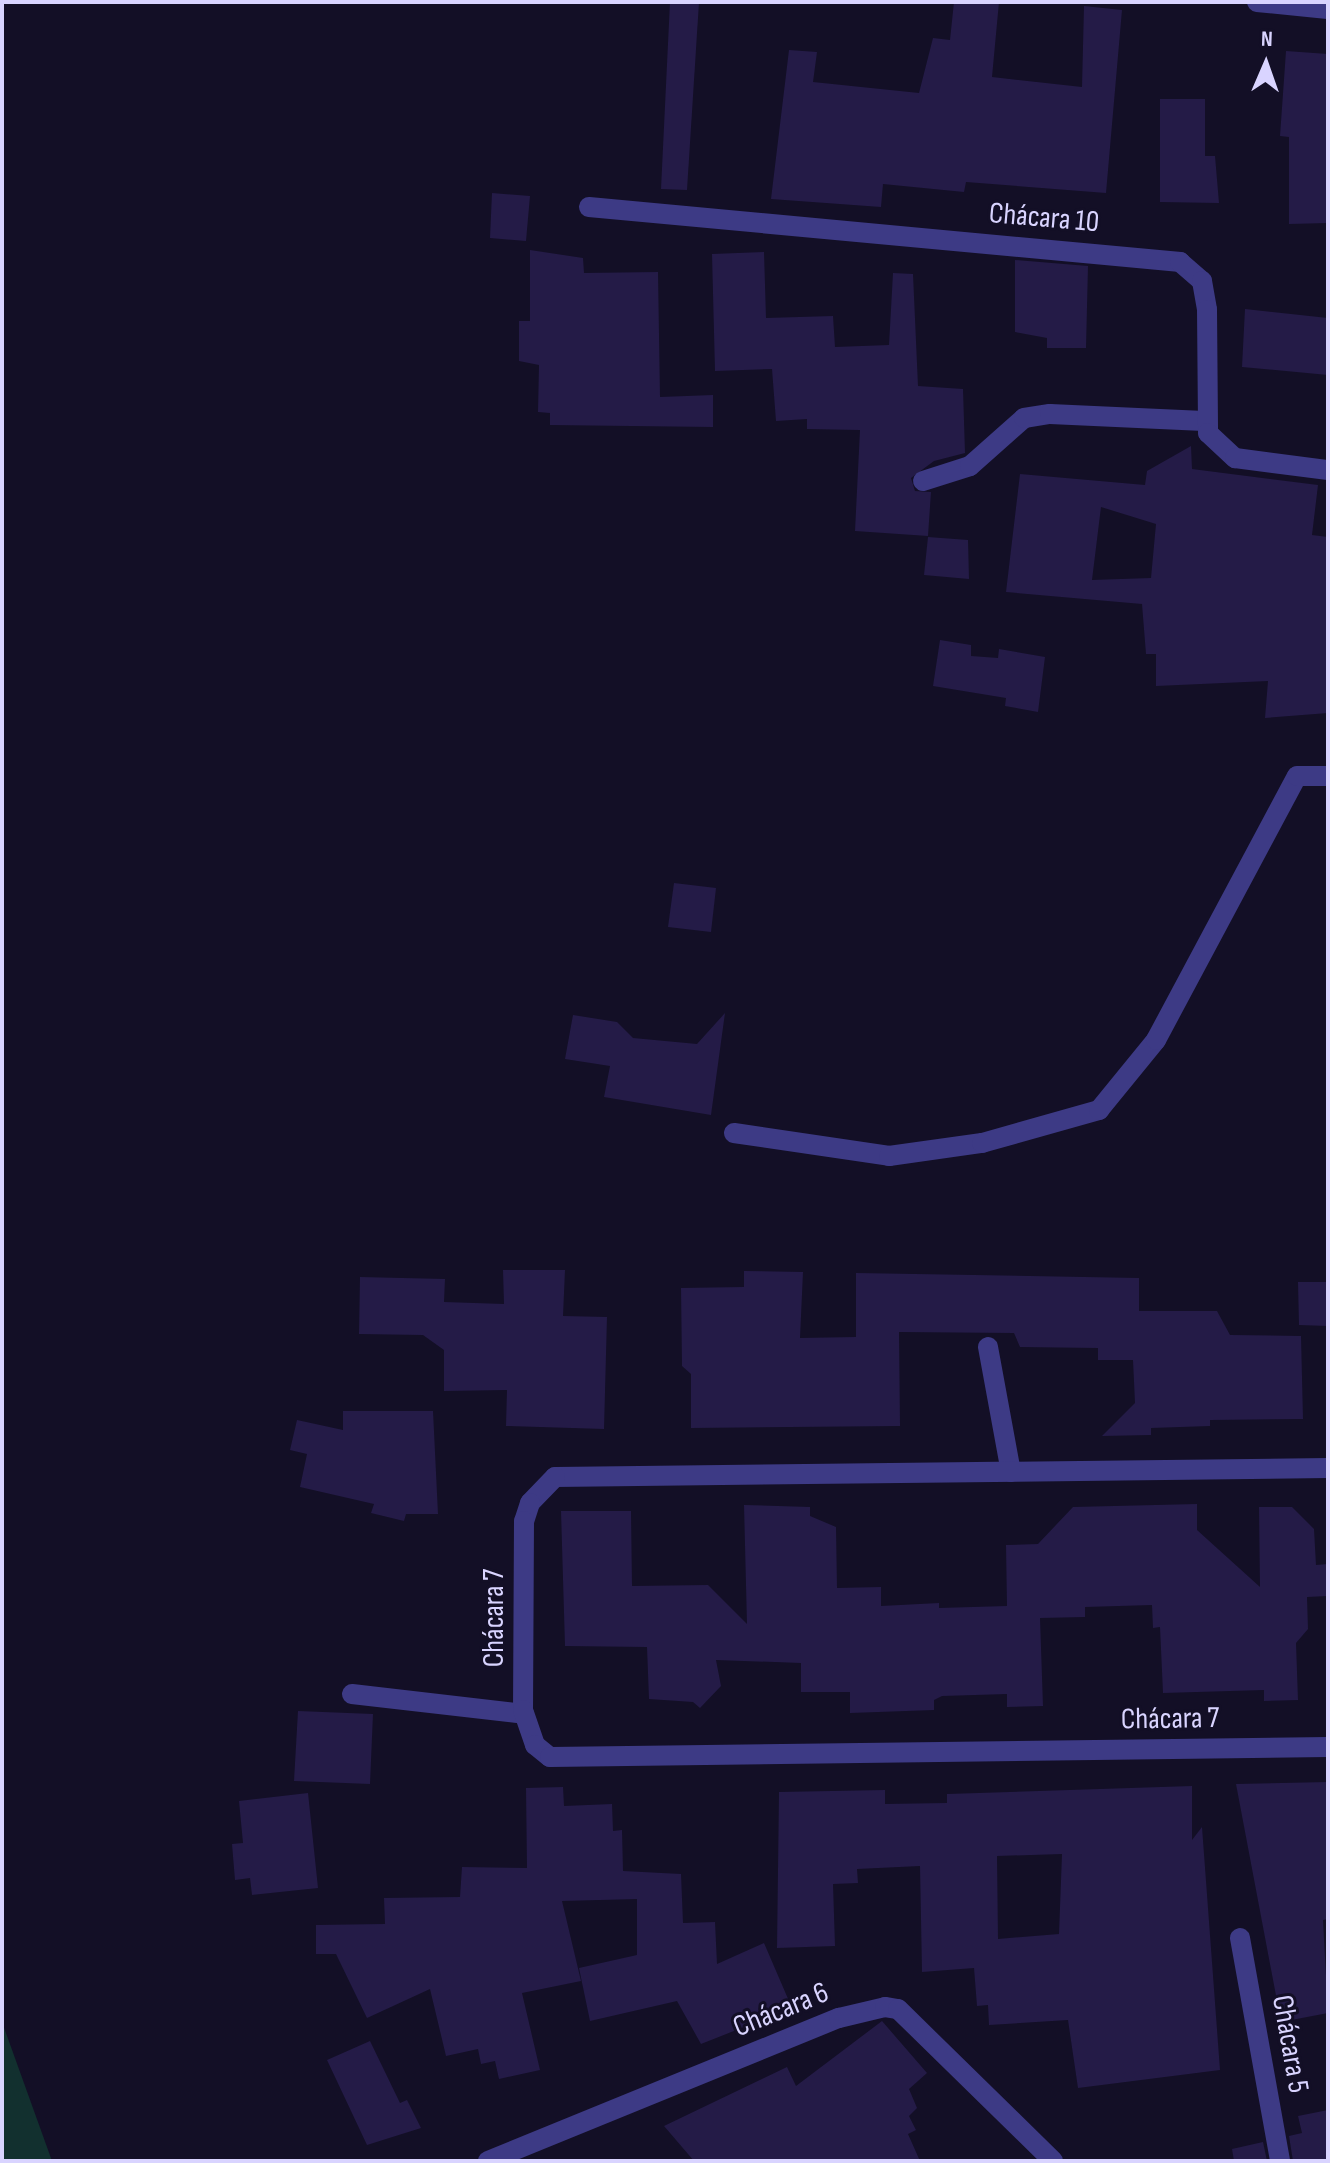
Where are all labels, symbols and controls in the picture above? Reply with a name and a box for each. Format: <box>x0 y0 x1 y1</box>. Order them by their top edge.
north arrow <box>1226 24 1306 104</box>
text: N <box>1261 26 1273 53</box>
street label: Chácara 10 <box>987 195 1101 241</box>
street label: Chácara 7 <box>476 1569 512 1667</box>
street label: Chácara 7 <box>1120 1700 1220 1738</box>
street label: Chácara 6 <box>728 1975 834 2045</box>
street label: Chácara 5 <box>1264 1992 1316 2096</box>

